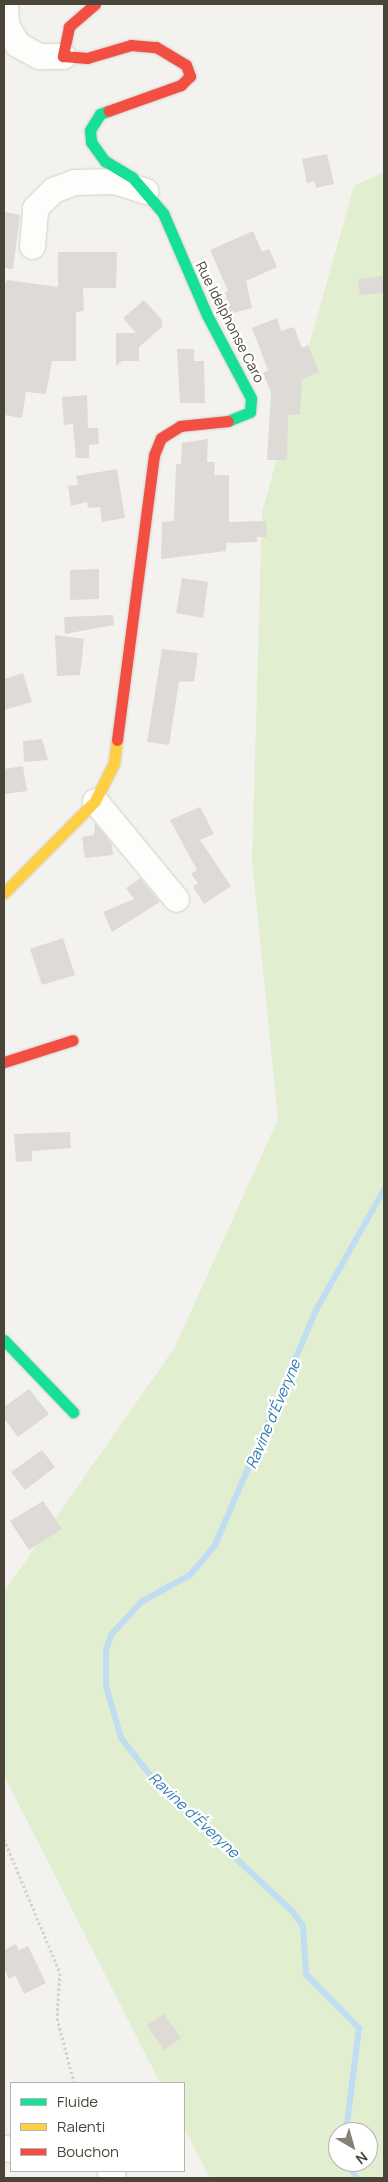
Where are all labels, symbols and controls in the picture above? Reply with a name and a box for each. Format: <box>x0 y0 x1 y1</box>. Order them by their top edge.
street label: Rue Idelphonse Caro <box>192 259 268 385</box>
water label: Ravine d'Éveryne <box>242 1357 304 1471</box>
water label: Ravine d'Éveryne <box>145 1769 243 1861</box>
legend <box>10 2082 185 2172</box>
text: Fluide <box>57 2091 98 2112</box>
text: Ralenti <box>57 2116 105 2137</box>
north arrow <box>328 2122 378 2172</box>
text: Bouchon <box>57 2141 119 2162</box>
text: N <box>352 2148 372 2169</box>

